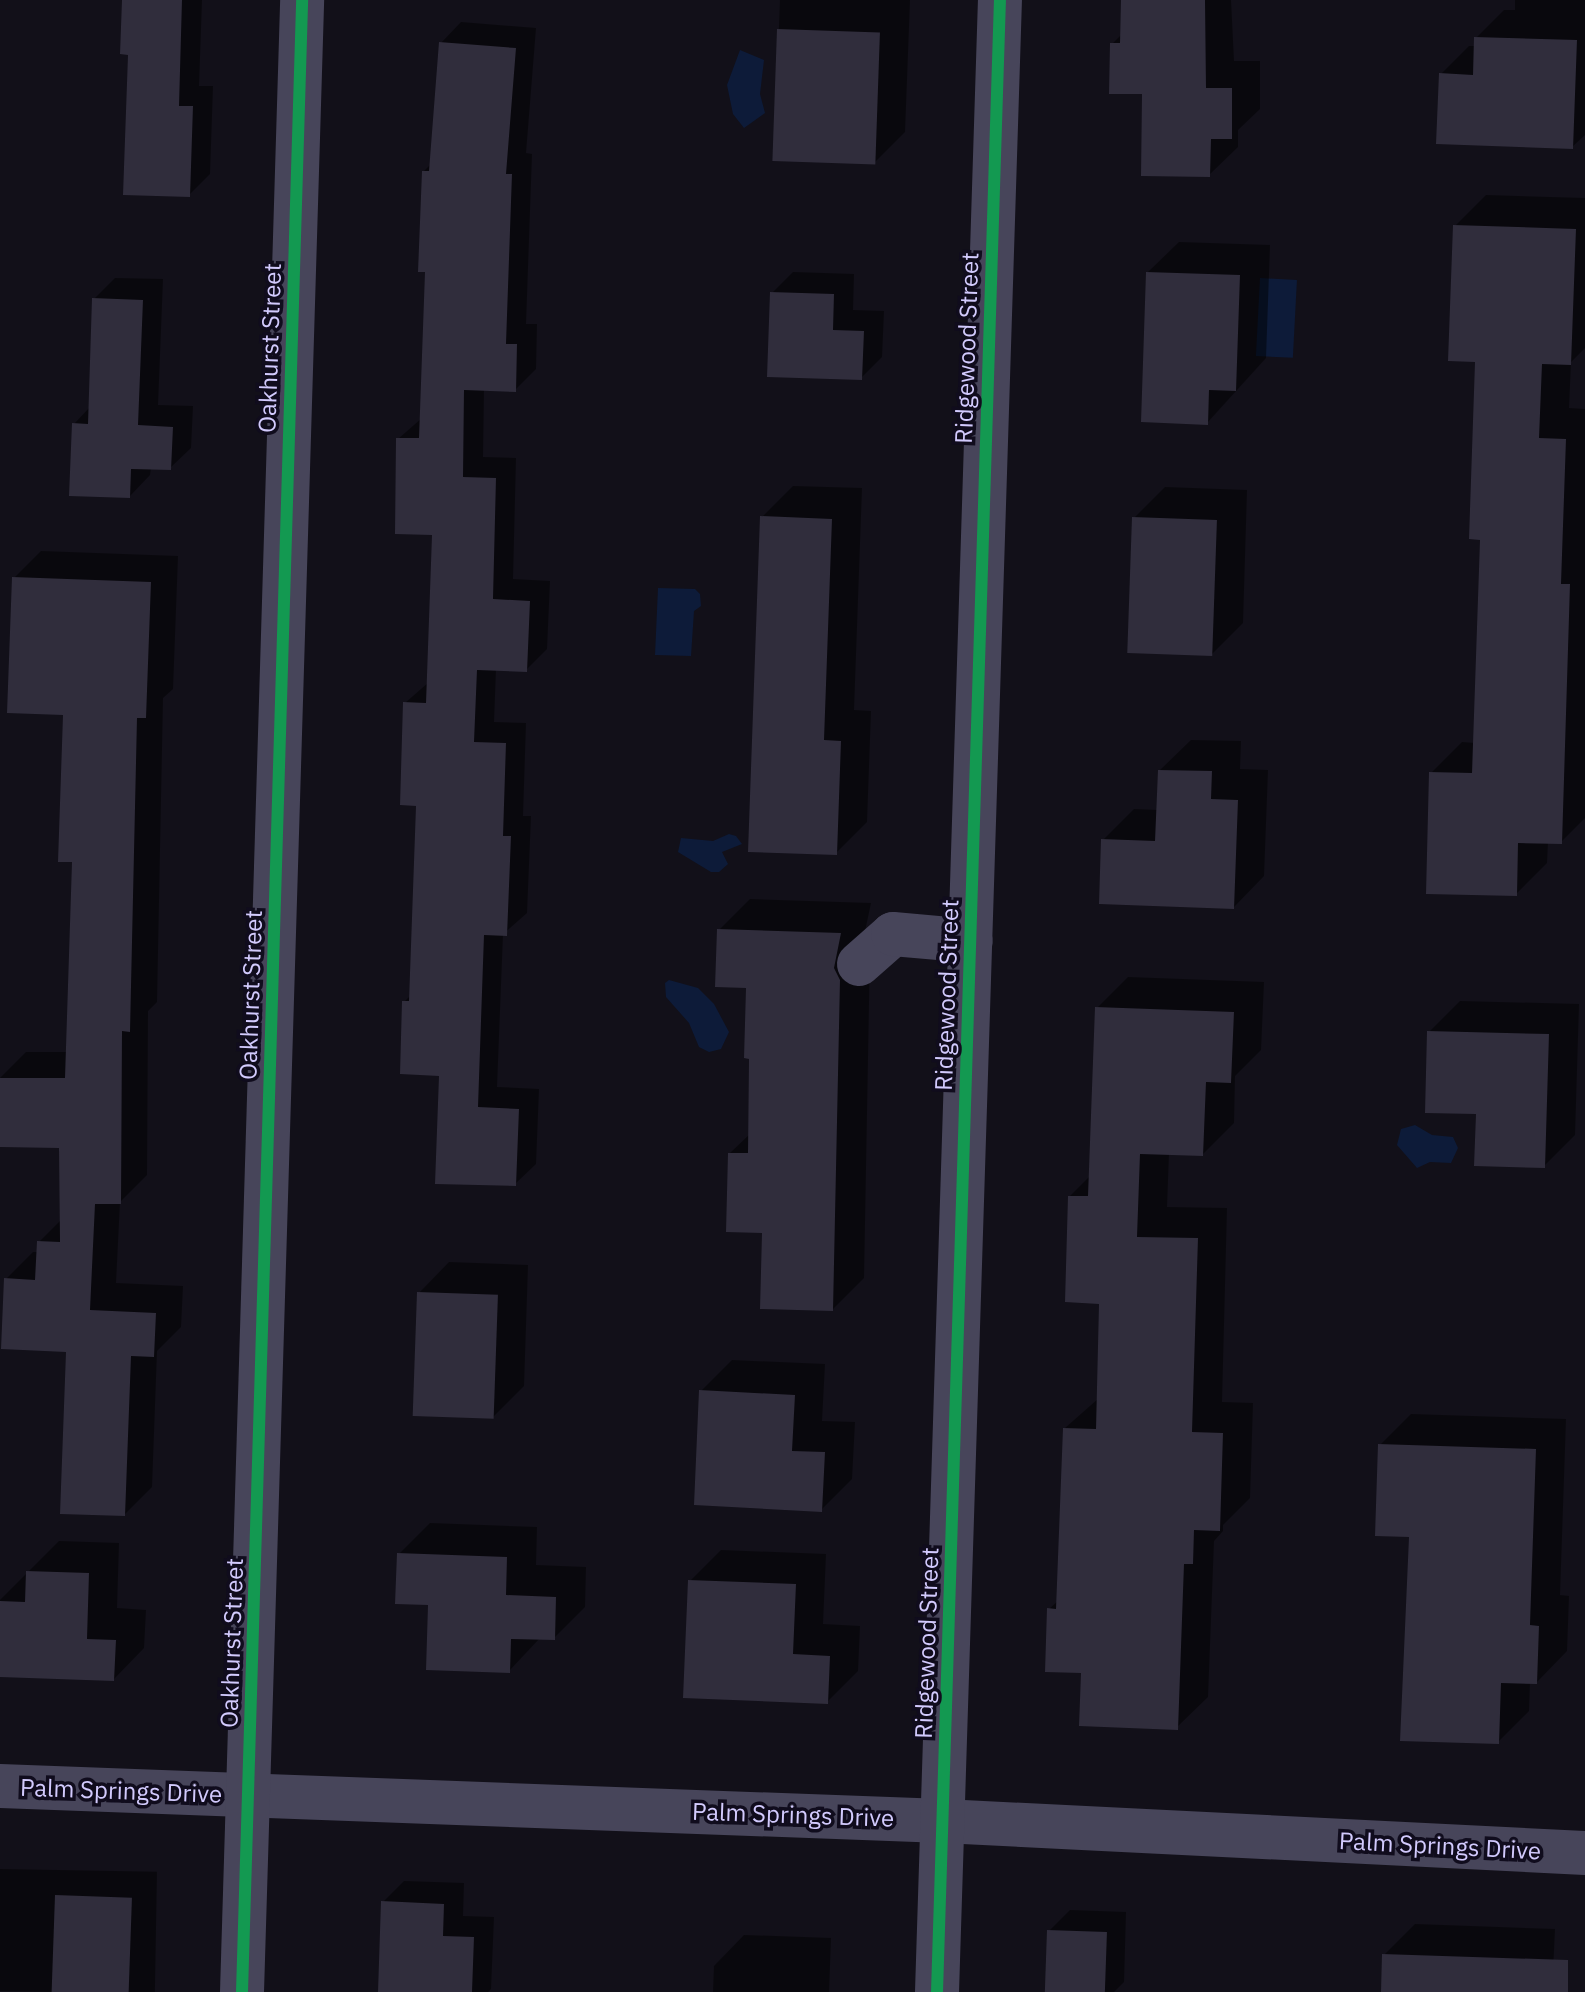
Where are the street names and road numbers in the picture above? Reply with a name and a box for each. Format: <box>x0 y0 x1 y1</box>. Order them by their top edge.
street label: Ridgewood Street <box>949 252 985 444</box>
street label: Oakhurst Street <box>253 263 287 433</box>
street label: Ridgewood Street <box>929 899 965 1091</box>
street label: Oakhurst Street <box>234 910 268 1080</box>
street label: Ridgewood Street <box>909 1547 945 1739</box>
street label: Oakhurst Street <box>215 1558 249 1728</box>
street label: Palm Springs Drive <box>19 1773 223 1809</box>
street label: Palm Springs Drive <box>691 1797 895 1833</box>
street label: Palm Springs Drive <box>1338 1826 1542 1866</box>

